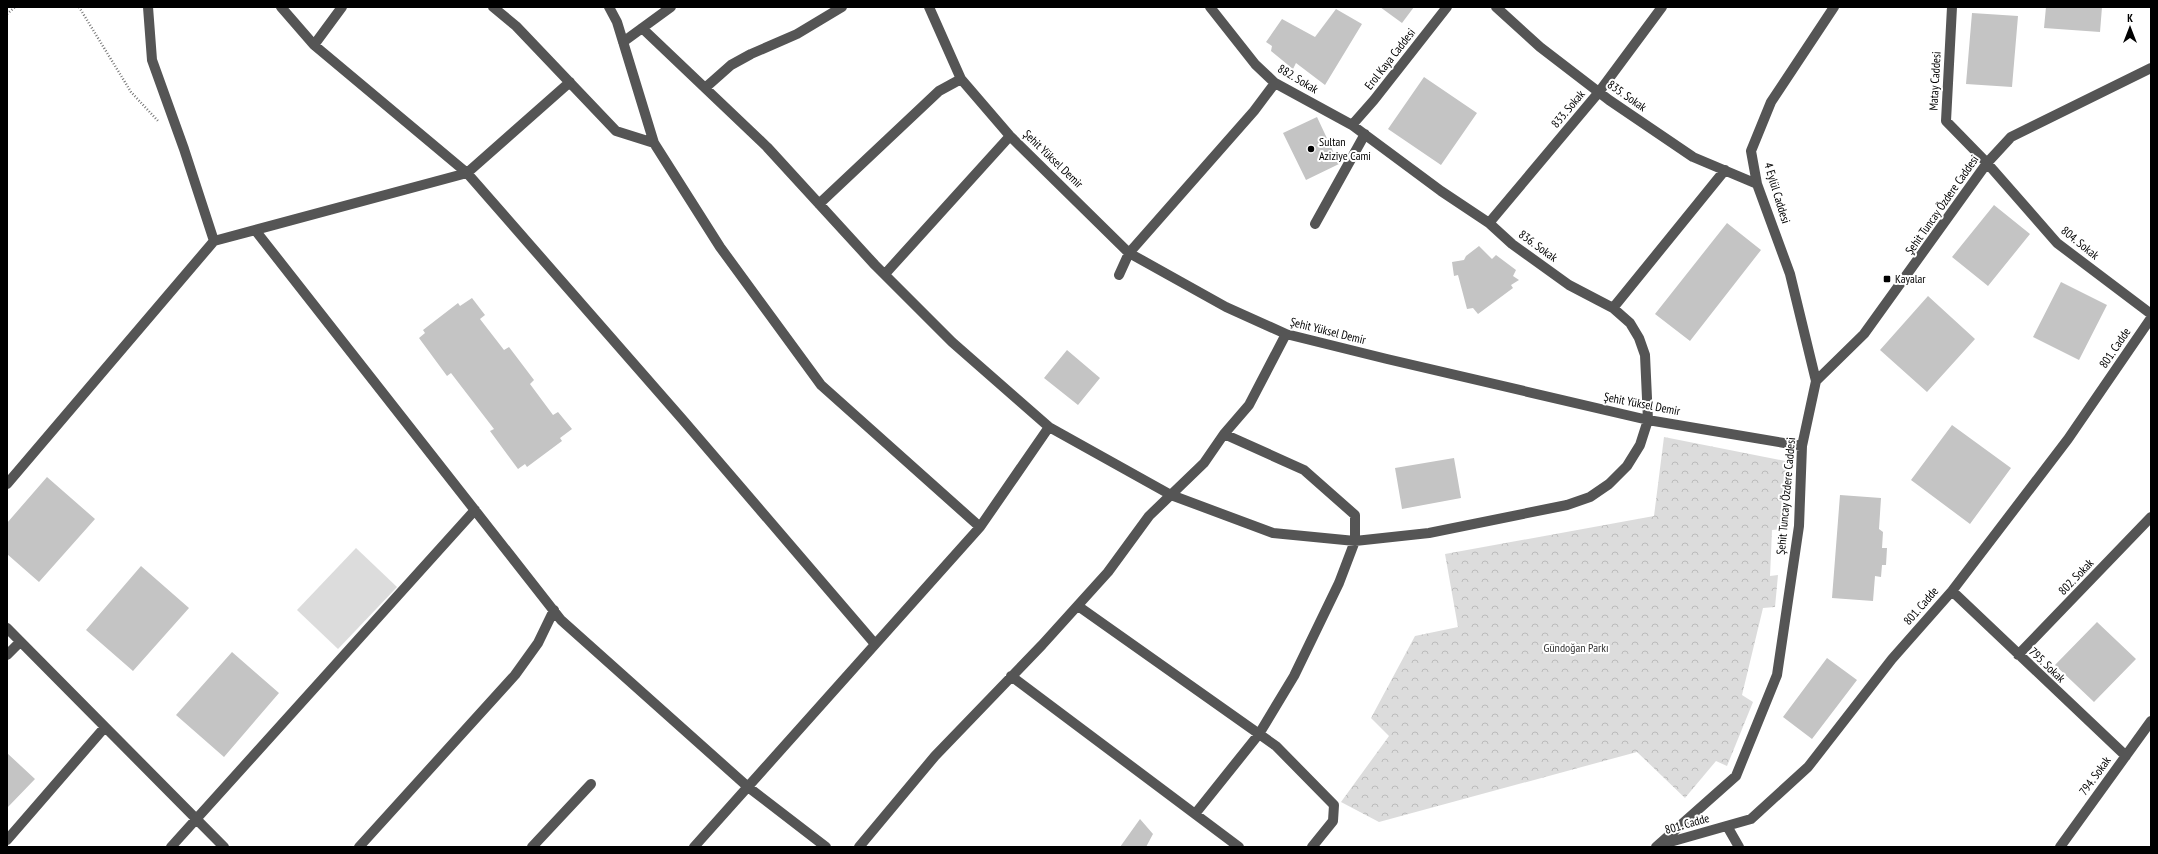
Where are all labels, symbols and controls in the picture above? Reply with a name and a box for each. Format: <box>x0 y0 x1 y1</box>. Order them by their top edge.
north arrow <box>2110 8 2150 48</box>
text: K <box>2127 11 2133 25</box>
street label: Erol Kaya Caddesi <box>1361 25 1418 92</box>
street label: Matay Caddesi <box>1925 51 1944 111</box>
street label: 882. Sokak <box>1275 61 1321 97</box>
street label: 835. Sokak <box>1605 77 1650 115</box>
street label: 833. Sokak <box>1548 87 1588 131</box>
street label: Şehit Yüksel Demir <box>1020 126 1087 191</box>
place label: Sultan Aziziye Cami <box>1319 134 1371 163</box>
marker: Sultan Aziziye Cami <box>1306 144 1316 154</box>
street label: Şehit Tuncay Özdere Caddesi <box>1902 152 1982 257</box>
street label: 4 Eylül Caddesi <box>1761 160 1794 225</box>
street label: 804. Sokak <box>2058 223 2103 263</box>
street label: 836. Sokak <box>1516 226 1561 265</box>
place label: Kayalar <box>1895 271 1926 286</box>
marker: Kayalar <box>1882 274 1892 284</box>
street label: Şehit Yüksel Demir <box>1289 314 1368 347</box>
street label: 801. Cadde <box>2096 325 2134 371</box>
street label: Şehit Yüksel Demir <box>1603 389 1682 418</box>
street label: Şehit Tuncay Özdere Caddesi <box>1773 437 1798 555</box>
street label: 802. Sokak <box>2055 555 2097 598</box>
street label: 801. Cadde <box>1900 584 1941 628</box>
park label: Gündoğan Parkı <box>1544 640 1609 655</box>
street label: 795. Sokak <box>2026 644 2069 686</box>
street label: 794. Sokak <box>2075 753 2114 798</box>
street label: 801. Cadde <box>1663 810 1711 837</box>

